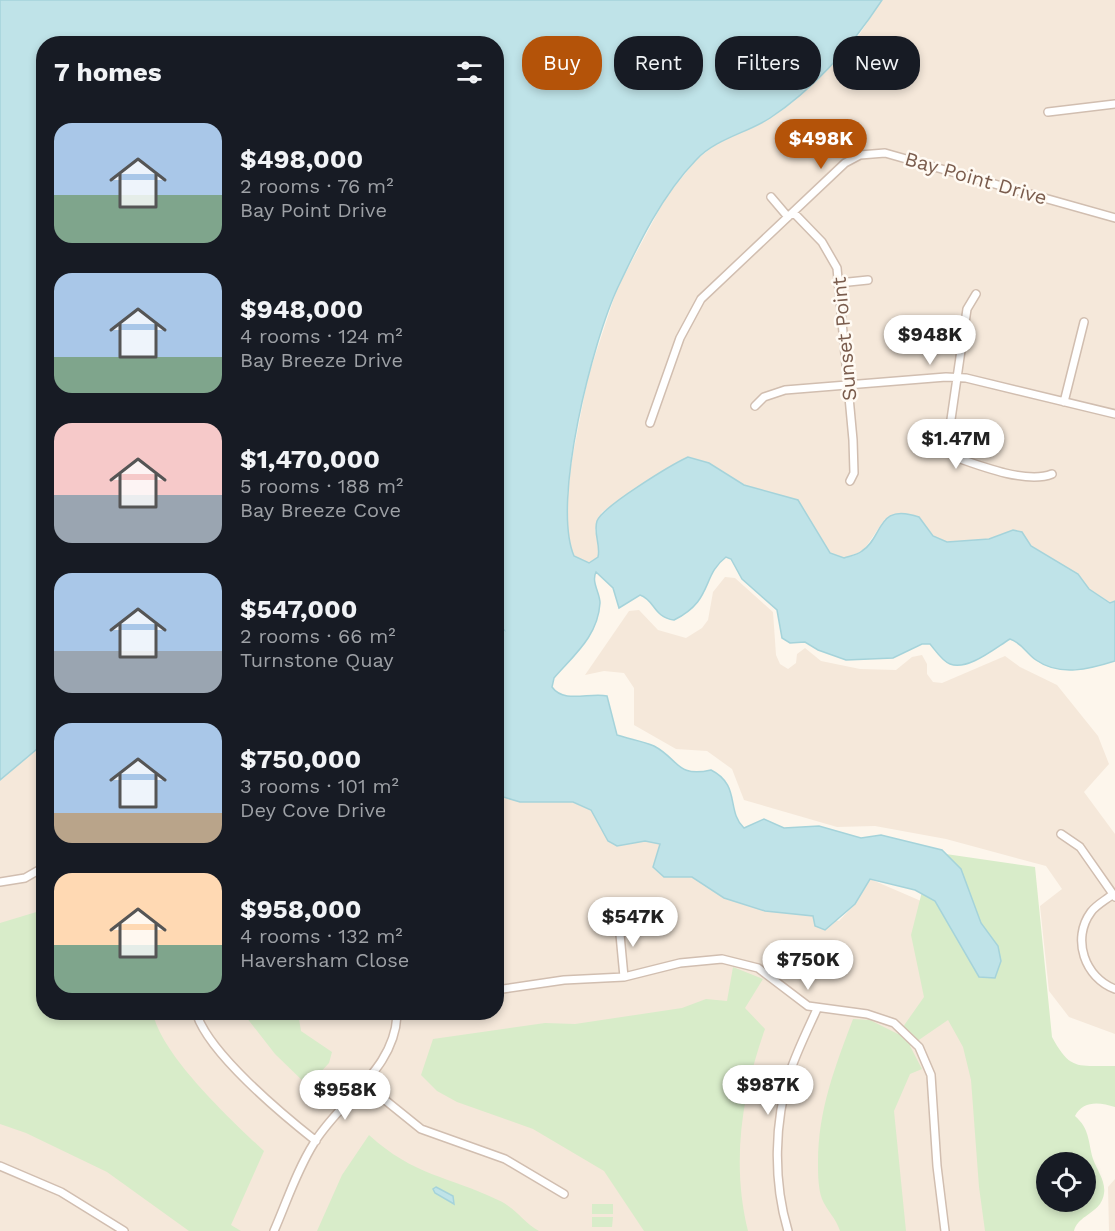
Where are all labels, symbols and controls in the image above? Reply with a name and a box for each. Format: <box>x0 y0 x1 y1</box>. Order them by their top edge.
chip: Buy <box>522 36 602 90</box>
chip: Rent <box>614 36 703 90</box>
chip: Filters <box>715 36 821 90</box>
chip: New <box>833 36 920 90</box>
icon: filters <box>453 56 486 89</box>
text: 7 homes <box>54 57 162 87</box>
pin: $498K <box>779 119 863 170</box>
text: $498K <box>789 126 853 150</box>
text: $498,000 <box>240 144 363 174</box>
street label: Bay Point Drive <box>902 146 1050 210</box>
icon: home <box>102 147 174 219</box>
text: 2 rooms · 76 m² <box>240 174 393 198</box>
text: Bay Point Drive <box>240 198 387 222</box>
street label: Sunset Point <box>827 275 861 402</box>
text: $948,000 <box>240 294 363 324</box>
icon: home <box>102 297 174 369</box>
pin: $948K <box>888 315 972 366</box>
text: $948K <box>898 322 962 346</box>
text: 4 rooms · 124 m² <box>240 324 403 348</box>
text: Bay Breeze Drive <box>240 348 403 372</box>
pin: $1.47M <box>907 419 1005 470</box>
text: $1.47M <box>921 426 991 450</box>
text: $1,470,000 <box>240 444 380 474</box>
icon: home <box>102 447 174 519</box>
text: 5 rooms · 188 m² <box>240 474 403 498</box>
text: Bay Breeze Cove <box>240 498 401 522</box>
text: $547,000 <box>240 594 358 624</box>
icon: home <box>102 597 174 669</box>
text: 2 rooms · 66 m² <box>240 624 396 648</box>
text: Turnstone Quay <box>240 648 394 672</box>
text: $750,000 <box>240 744 361 774</box>
icon: home <box>102 747 174 819</box>
text: 3 rooms · 101 m² <box>240 774 399 798</box>
text: Dey Cove Drive <box>240 798 386 822</box>
text: $958,000 <box>240 894 362 924</box>
icon: home <box>102 897 174 969</box>
pin: $547K <box>591 897 675 948</box>
text: $547K <box>602 904 664 928</box>
text: 4 rooms · 132 m² <box>240 924 403 948</box>
pin: $750K <box>766 940 850 991</box>
text: $750K <box>776 947 840 971</box>
text: Haversham Close <box>240 948 409 972</box>
pin: $987K <box>726 1065 810 1116</box>
pin: $958K <box>303 1070 387 1121</box>
text: $987K <box>736 1072 800 1096</box>
text: $958K <box>313 1077 377 1101</box>
map controls <box>1036 1152 1096 1212</box>
button: locate <box>1036 1152 1096 1212</box>

